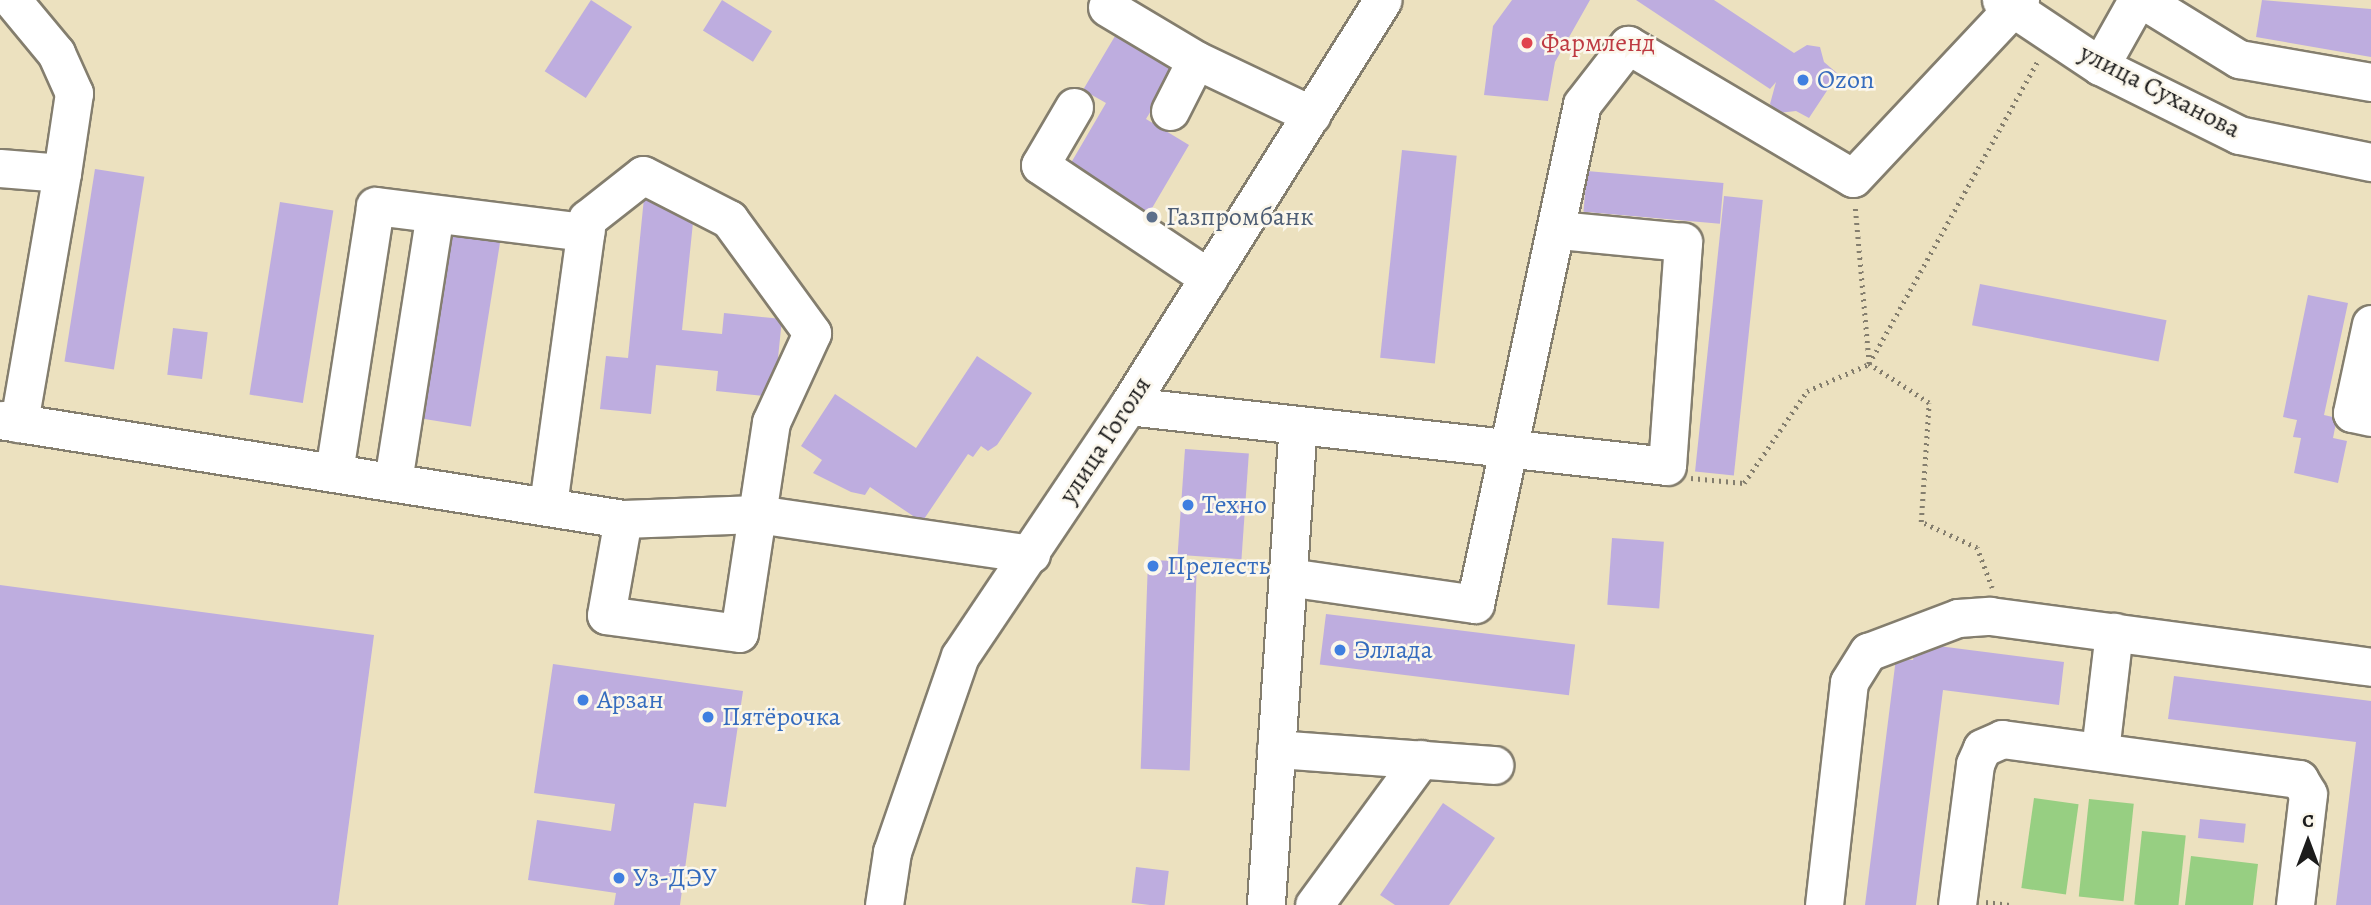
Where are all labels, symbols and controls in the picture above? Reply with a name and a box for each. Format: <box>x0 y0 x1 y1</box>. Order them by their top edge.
place label: Фармленд <box>1541 27 1655 59</box>
marker: Фармленд <box>1519 35 1535 51</box>
street label: улица Суханова <box>2074 37 2246 145</box>
place label: Ozon <box>1817 64 1874 96</box>
marker: Ozon <box>1795 72 1811 88</box>
place label: Газпромбанк <box>1166 201 1314 233</box>
marker: Газпромбанк <box>1144 209 1160 225</box>
street label: улица Гоголя <box>1052 371 1158 509</box>
place label: Техно <box>1202 489 1267 521</box>
marker: Техно <box>1180 497 1196 513</box>
place label: Прелесть <box>1167 550 1270 582</box>
marker: Прелесть <box>1145 558 1161 574</box>
place label: Эллада <box>1354 634 1433 666</box>
marker: Эллада <box>1332 642 1348 658</box>
place label: Арзан <box>597 684 664 716</box>
marker: Арзан <box>575 692 591 708</box>
place label: Пятёрочка <box>722 701 841 733</box>
marker: Пятёрочка <box>700 709 716 725</box>
north arrow <box>2273 807 2343 877</box>
text: С <box>2302 808 2314 834</box>
place label: Уз-ДЭУ <box>633 862 717 894</box>
marker: Уз-ДЭУ <box>611 870 627 886</box>

